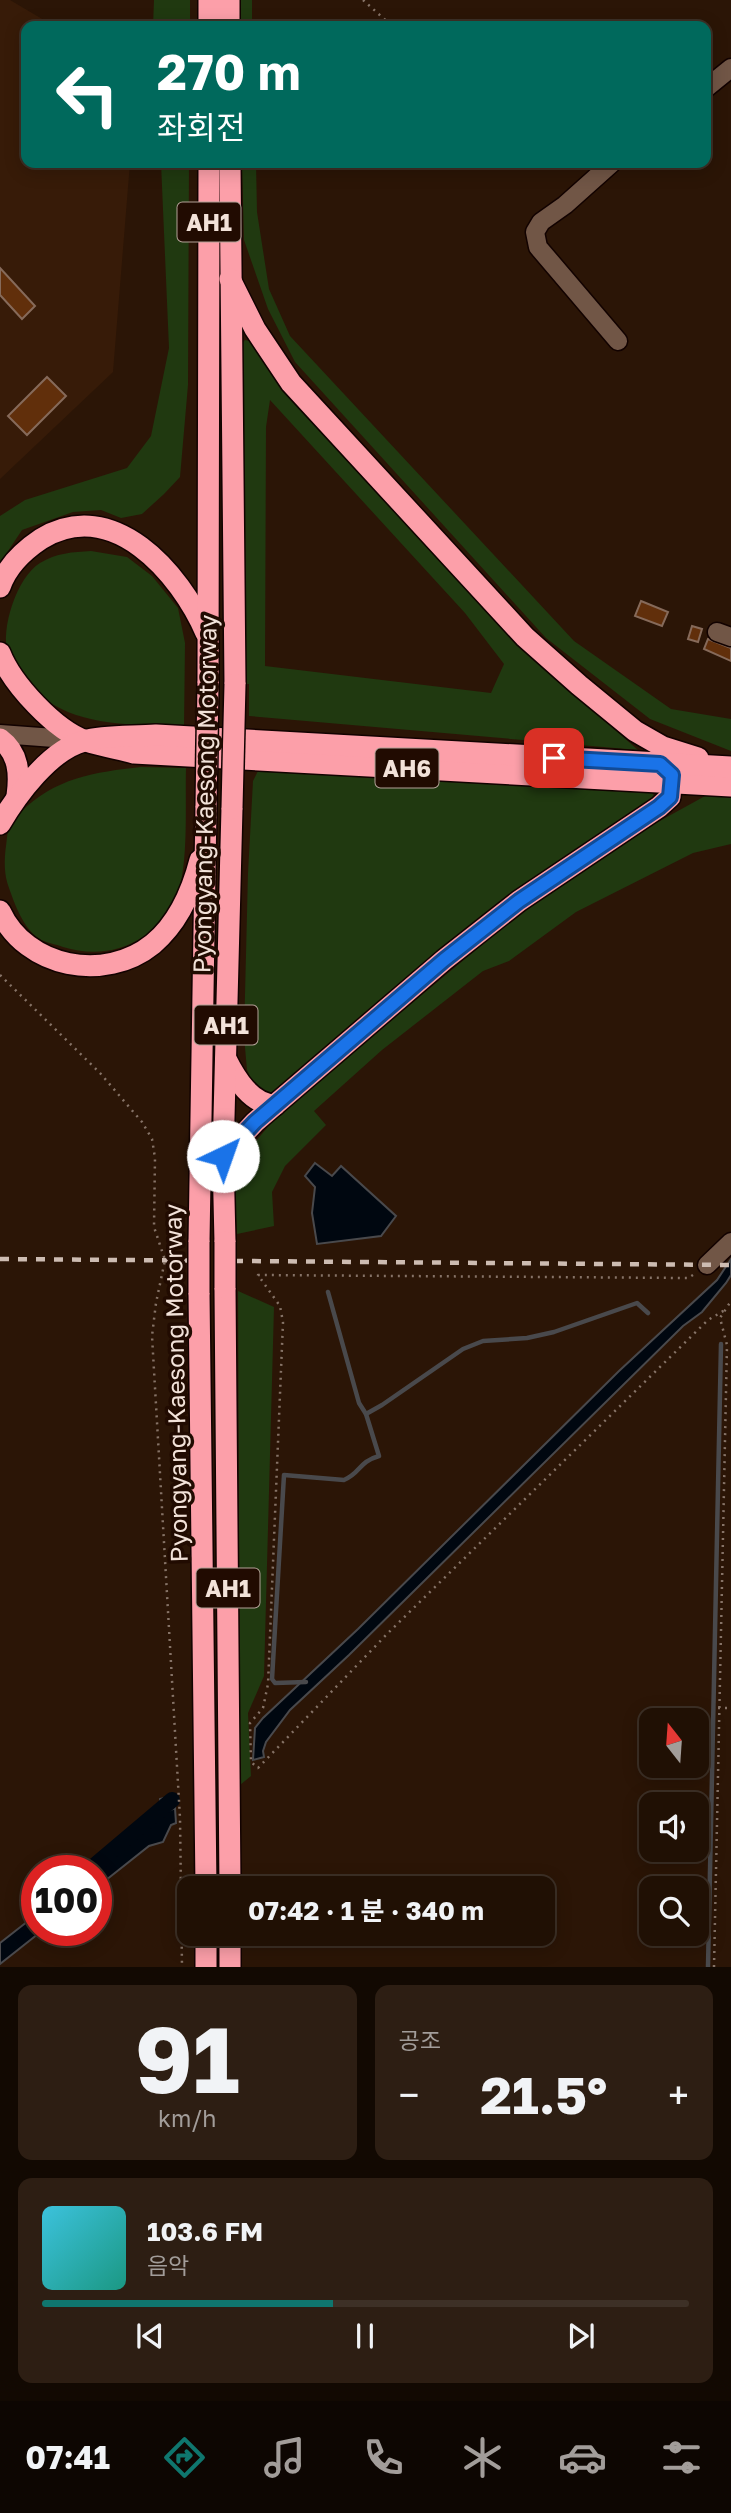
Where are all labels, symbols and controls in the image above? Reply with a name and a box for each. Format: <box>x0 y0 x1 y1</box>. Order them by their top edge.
text: 270 m <box>157 42 301 101</box>
icon: left <box>42 49 133 140</box>
text: 좌회전 <box>157 108 245 146</box>
road number: AH1 <box>178 202 241 242</box>
street label: Pyongyang-Kaesong Motorway <box>186 614 222 974</box>
pin <box>524 728 584 788</box>
icon: arrive <box>535 739 573 777</box>
road number: AH6 <box>376 748 438 788</box>
road number: AH1 <box>194 1006 258 1044</box>
position arrow <box>186 1119 260 1193</box>
street label: Pyongyang-Kaesong Motorway <box>157 1203 193 1563</box>
road number: AH1 <box>196 1568 260 1608</box>
north arrow <box>639 1708 709 1778</box>
map controls <box>639 1708 709 1946</box>
button: sound <box>639 1792 709 1862</box>
speed limit sign: 100 <box>21 1855 112 1946</box>
button: search <box>639 1876 709 1946</box>
text: 07:42 · 1 분 · 340 m <box>248 1895 484 1926</box>
text: 91 <box>135 2004 240 2113</box>
text: 공조 <box>399 2026 441 2054</box>
text: 21.5° <box>480 2063 607 2125</box>
text: − <box>399 2072 419 2117</box>
text: + <box>668 2072 689 2117</box>
text: km/h <box>158 2104 217 2132</box>
text: 103.6 FM <box>147 2216 263 2247</box>
text: 음악 <box>147 2251 189 2279</box>
icon: previous <box>131 2317 169 2355</box>
icon: pause <box>346 2317 384 2355</box>
icon: next <box>562 2317 600 2355</box>
icon: directions <box>160 2433 209 2482</box>
icon: music <box>260 2433 309 2482</box>
icon: phone <box>359 2433 408 2482</box>
icon: climate <box>458 2433 507 2482</box>
icon: car <box>558 2433 607 2482</box>
icon: filters <box>657 2433 706 2482</box>
text: 07:41 <box>25 2438 110 2476</box>

